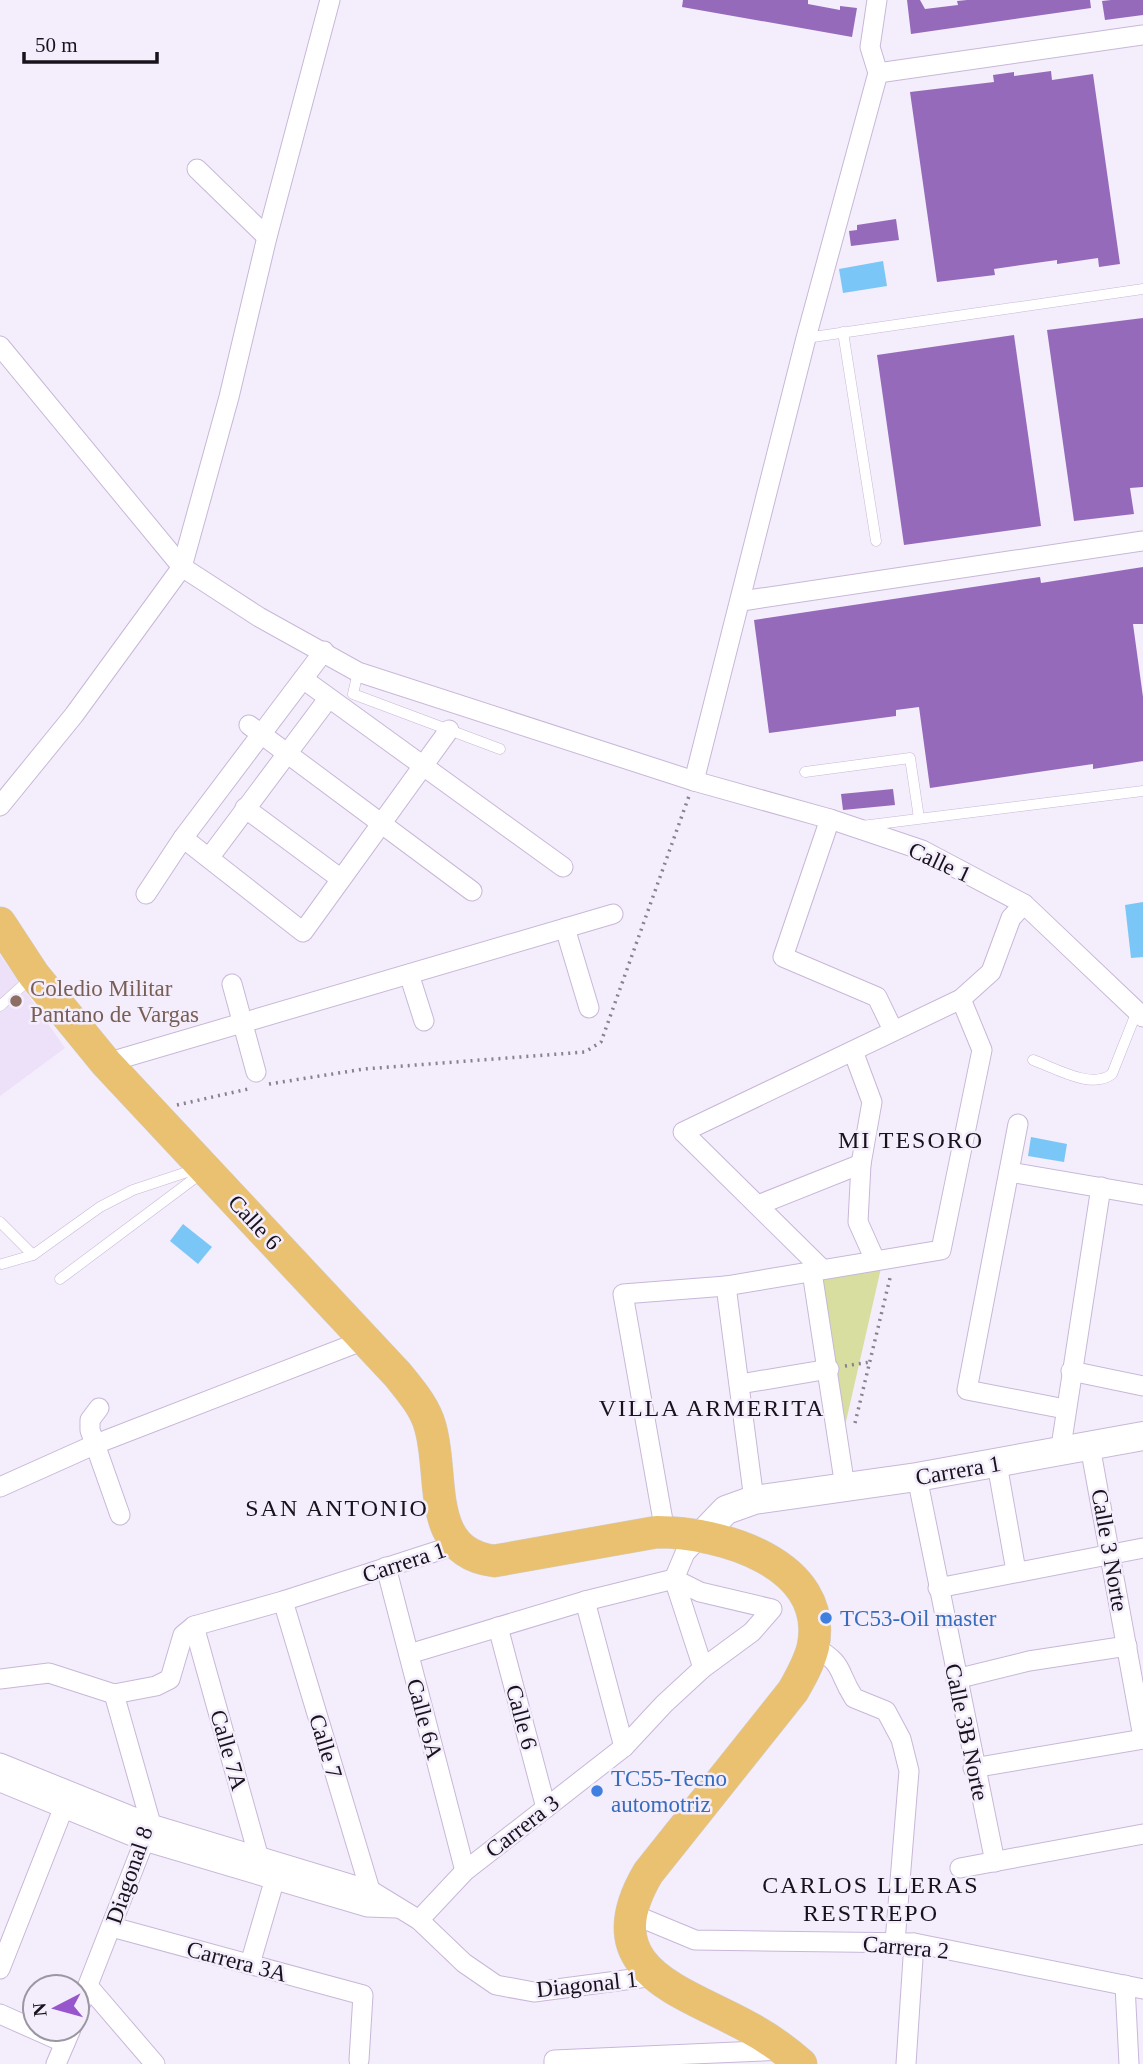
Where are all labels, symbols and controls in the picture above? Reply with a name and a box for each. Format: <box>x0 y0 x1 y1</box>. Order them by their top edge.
scale bar <box>24 21 158 65</box>
text: 50 m <box>35 33 78 57</box>
street label: Calle 1 <box>905 837 975 888</box>
place label: Coledio Militar Pantano de Vargas <box>30 976 199 1027</box>
marker: Coledio Militar Pantano de Vargas <box>8 993 24 1009</box>
district label: MI TESORO <box>838 1127 984 1153</box>
street label: Calle 6 <box>223 1190 286 1255</box>
district label: VILLA ARMERITA <box>599 1395 825 1421</box>
street label: Carrera 1 <box>913 1451 1003 1490</box>
street label: Calle 3 Norte <box>1086 1487 1133 1613</box>
district label: SAN ANTONIO <box>245 1495 429 1521</box>
street label: Carrera 1 <box>359 1537 449 1588</box>
place label: TC53-Oil master <box>840 1606 997 1631</box>
marker: TC53-Oil master <box>818 1610 834 1626</box>
street label: Calle 3B Norte <box>940 1661 993 1803</box>
street label: Calle 6A <box>402 1676 447 1763</box>
street label: Calle 6 <box>501 1682 542 1752</box>
street label: Calle 7A <box>205 1707 252 1794</box>
street label: Calle 7 <box>304 1711 347 1781</box>
place label: TC55-Tecno automotriz <box>611 1766 727 1817</box>
marker: TC55-Tecno automotriz <box>589 1783 605 1799</box>
street label: Carrera 3 <box>481 1790 564 1863</box>
street label: Diagonal 8 <box>101 1823 158 1927</box>
district label: CARLOS LLERAS RESTREPO <box>762 1872 980 1926</box>
street label: Carrera 2 <box>862 1931 950 1964</box>
street label: Carrera 3A <box>184 1936 290 1987</box>
street label: Diagonal 1 <box>535 1967 639 2002</box>
north arrow <box>21 1973 91 2043</box>
text: N <box>28 2002 51 2018</box>

